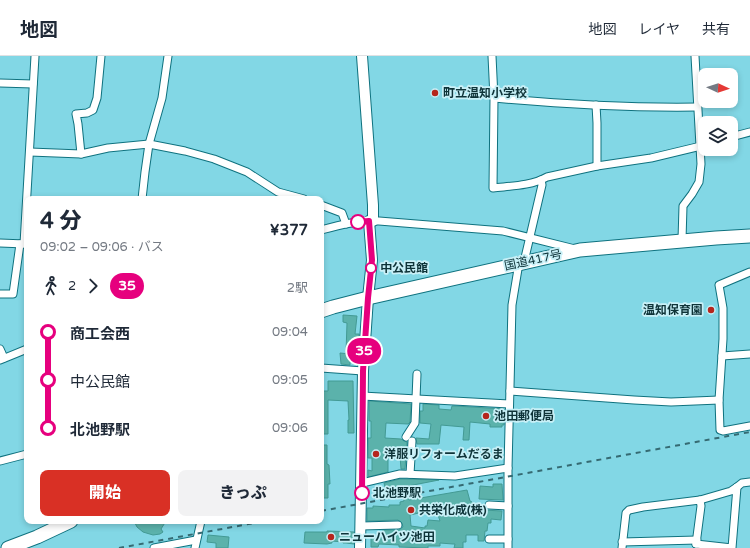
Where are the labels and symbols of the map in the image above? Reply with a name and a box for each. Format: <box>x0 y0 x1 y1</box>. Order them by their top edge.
north arrow <box>698 68 738 108</box>
place label: 町立温知小学校 <box>443 86 527 100</box>
marker: 町立温知小学校 <box>430 88 440 98</box>
unlabelled marker <box>350 214 366 230</box>
street label: 国道417号 <box>503 247 563 273</box>
place label: 中公民館 <box>380 261 428 275</box>
marker: 中公民館 <box>365 262 377 274</box>
place label: 温知保育園 <box>643 303 703 317</box>
marker: 温知保育園 <box>706 305 716 315</box>
line badge: 35 <box>346 338 382 364</box>
place label: 池田郵便局 <box>494 409 554 423</box>
marker: 池田郵便局 <box>481 411 491 421</box>
place label: 洋服リフォームだるま <box>384 447 504 461</box>
marker: 洋服リフォームだるま <box>371 449 381 459</box>
marker: 北池野駅 <box>354 485 370 501</box>
place label: 北池野駅 <box>373 486 421 500</box>
place label: 共栄化成(株) <box>419 503 487 517</box>
marker: 共栄化成(株) <box>406 505 416 515</box>
place label: ニューハイツ池田 <box>339 530 435 544</box>
marker: ニューハイツ池田 <box>326 532 336 542</box>

